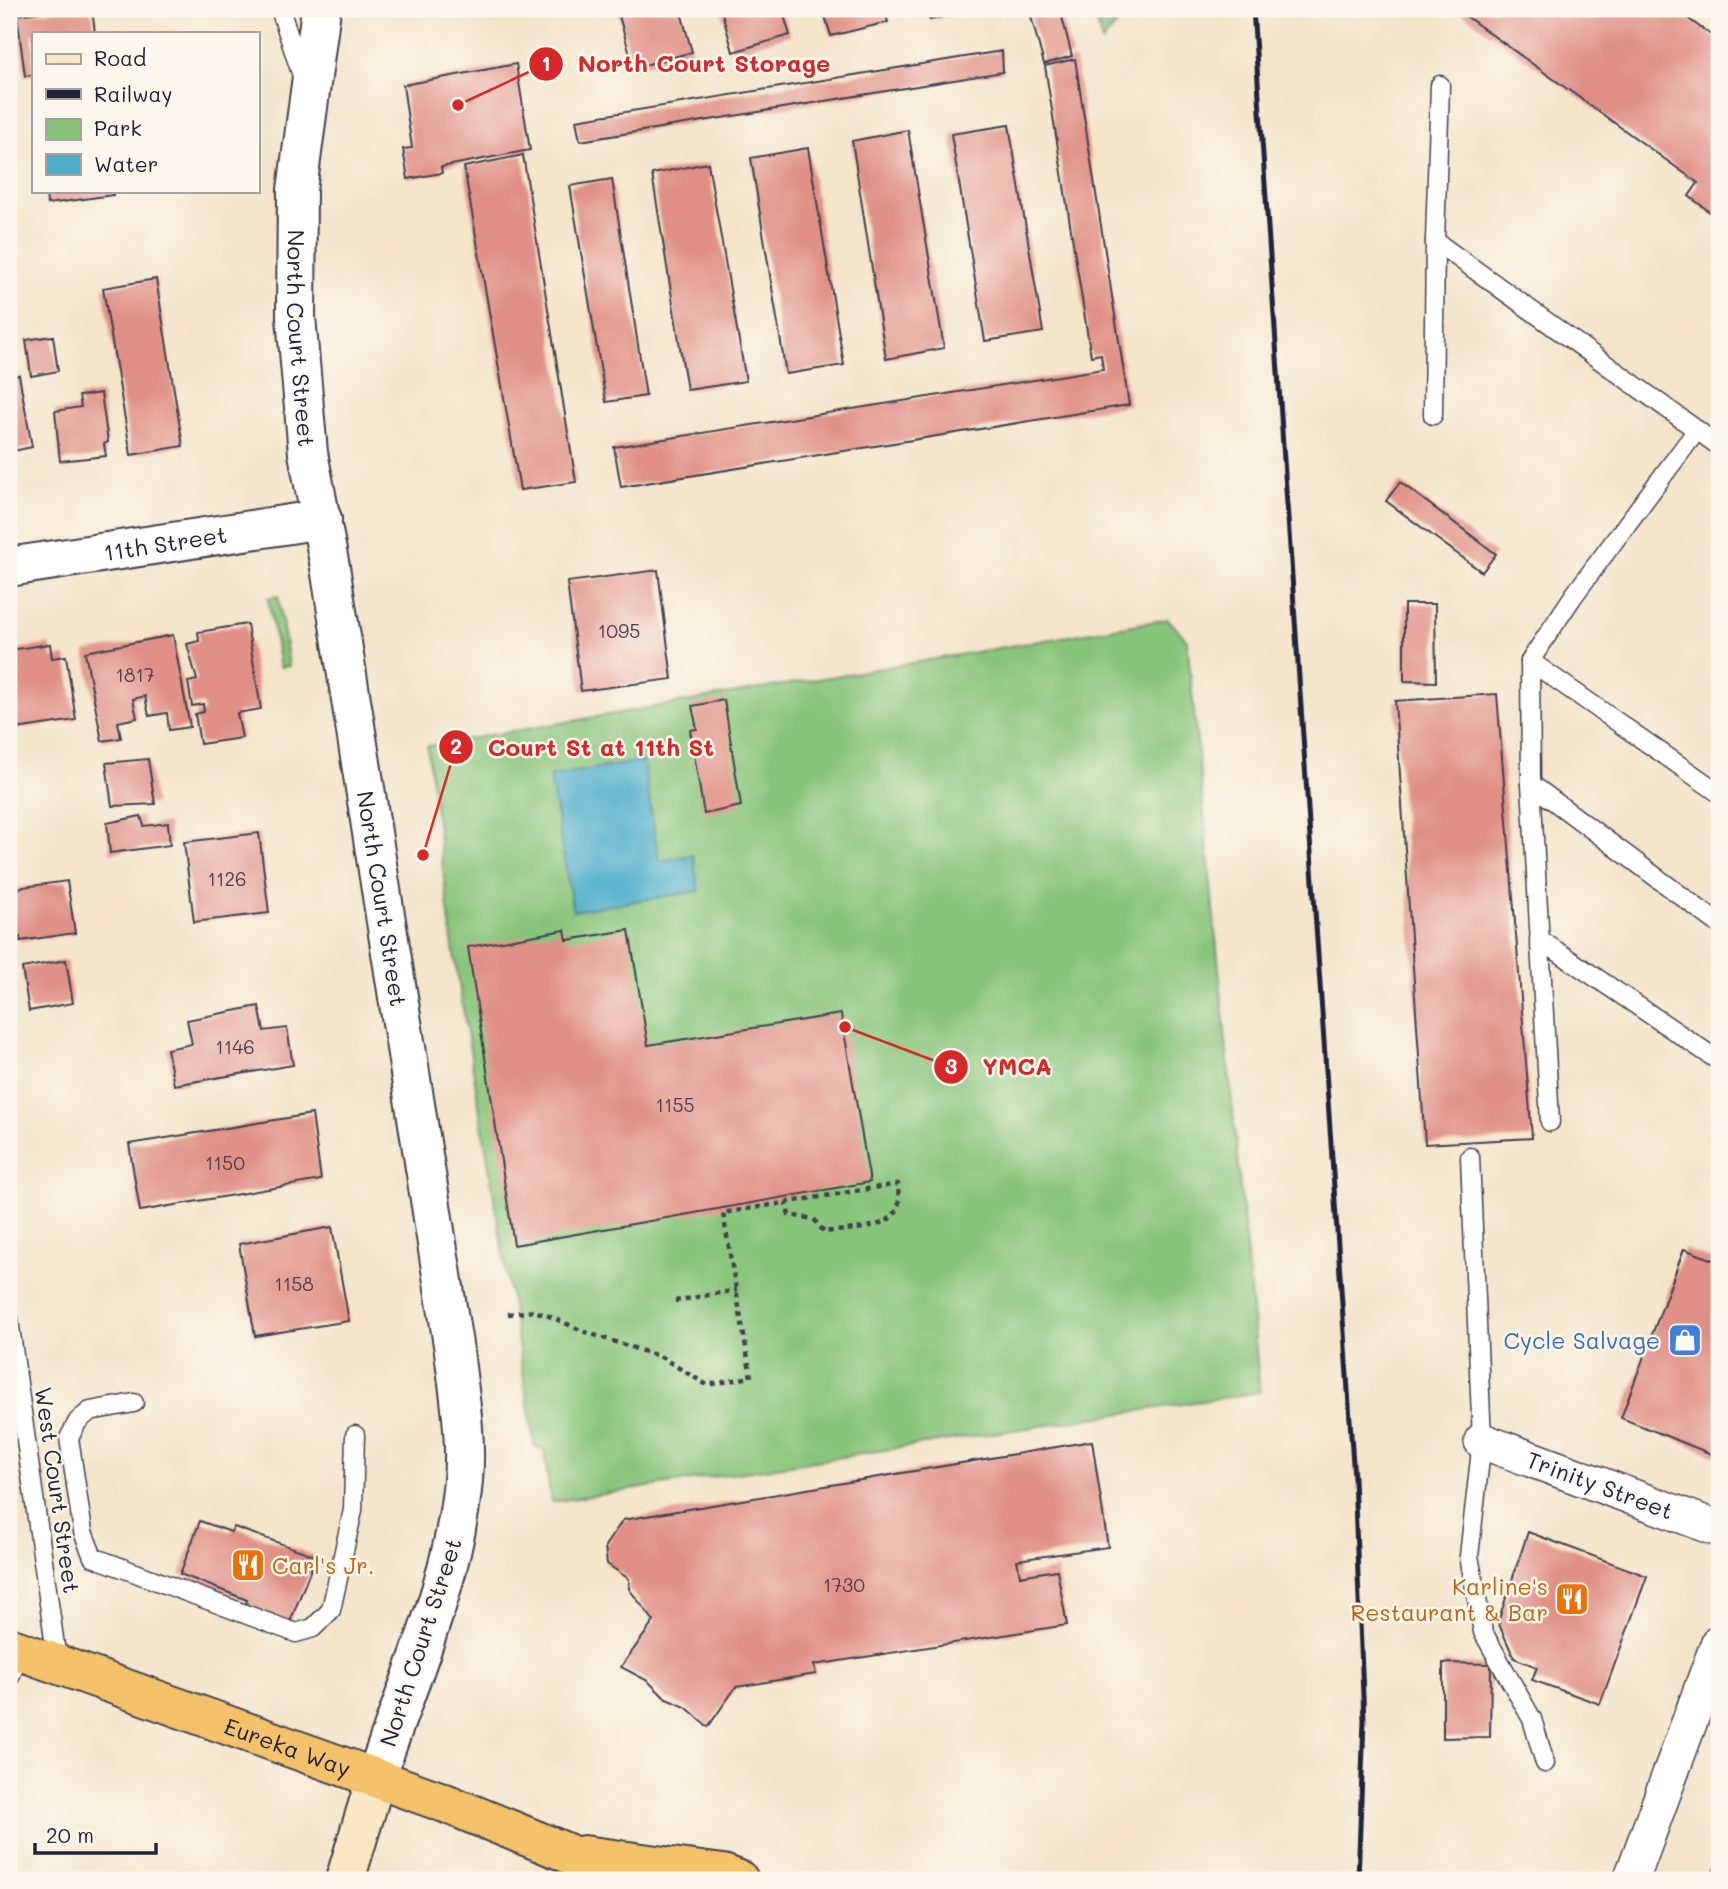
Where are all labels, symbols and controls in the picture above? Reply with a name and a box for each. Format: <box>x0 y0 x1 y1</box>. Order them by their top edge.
legend <box>32 32 259 192</box>
callout: North Court Storage <box>529 41 845 86</box>
text: Road <box>94 44 146 71</box>
text: North Court Storage <box>578 47 830 78</box>
text: 1 <box>541 49 551 76</box>
text: Railway <box>94 80 173 107</box>
text: Park <box>94 114 142 141</box>
text: Water <box>94 150 158 177</box>
street label: North Court Street <box>281 229 322 448</box>
street label: 11th Street <box>101 519 229 567</box>
house number: 1095 <box>598 618 640 643</box>
house number: 1817 <box>115 662 155 687</box>
callout: Court St at 11th St <box>439 725 728 770</box>
text: Court St at 11th St <box>488 731 714 762</box>
text: 2 <box>450 732 462 759</box>
street label: North Court Street <box>351 789 414 1008</box>
house number: 1126 <box>207 866 247 891</box>
house number: 1146 <box>215 1034 255 1059</box>
callout: YMCA <box>933 1044 1066 1089</box>
text: YMCA <box>982 1050 1052 1081</box>
text: 3 <box>945 1052 957 1079</box>
house number: 1155 <box>655 1092 695 1117</box>
house number: 1150 <box>205 1150 245 1175</box>
house number: 1158 <box>274 1271 314 1296</box>
shop icon: Cycle Salvage <box>1666 1321 1704 1359</box>
place label: Cycle Salvage <box>1504 1325 1660 1355</box>
street label: West Court Street <box>29 1385 87 1595</box>
street label: Trinity Street <box>1523 1444 1678 1526</box>
street label: North Court Street <box>372 1534 468 1750</box>
restaurant icon: Carl's Jr. <box>229 1546 267 1584</box>
place label: Carl's Jr. <box>272 1550 375 1580</box>
place label: Karline's Restaurant & Bar <box>1351 1571 1548 1627</box>
house number: 1730 <box>823 1572 865 1597</box>
restaurant icon: Karline's Restaurant & Bar <box>1553 1580 1591 1618</box>
street label: Eureka Way <box>220 1710 355 1783</box>
scale bar <box>35 1812 156 1856</box>
text: 20 m <box>46 1821 94 1848</box>

